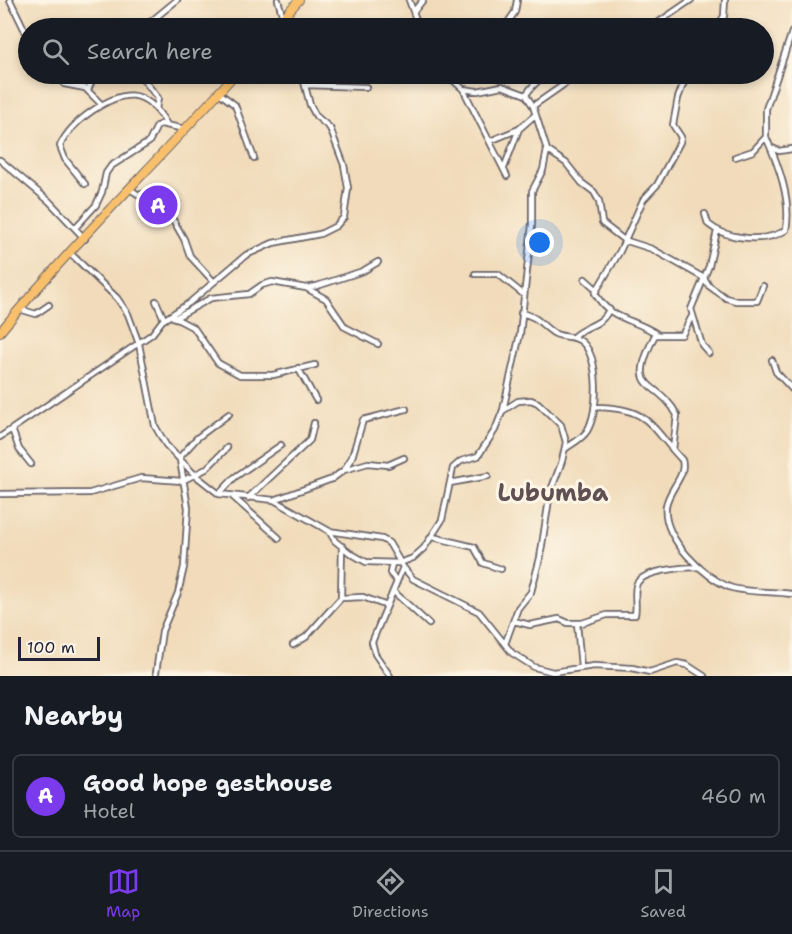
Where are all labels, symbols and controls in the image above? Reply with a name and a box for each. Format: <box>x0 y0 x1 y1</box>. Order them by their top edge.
search box <box>18 18 774 84</box>
icon: search <box>39 35 72 68</box>
text: Search here <box>87 37 213 66</box>
pin: A <box>138 182 178 228</box>
your location <box>525 228 554 257</box>
district label: Lubumba <box>498 477 609 509</box>
scale bar <box>18 634 100 662</box>
text: 100 m <box>27 637 75 658</box>
text: Nearby <box>24 698 123 733</box>
text: Good hope gesthouse <box>83 769 333 798</box>
text: A <box>38 783 53 809</box>
text: 460 m <box>701 783 766 809</box>
text: Hotel <box>83 798 135 824</box>
tab: Map <box>106 865 140 922</box>
tab: Directions <box>352 865 429 922</box>
tab: Saved <box>641 865 686 922</box>

